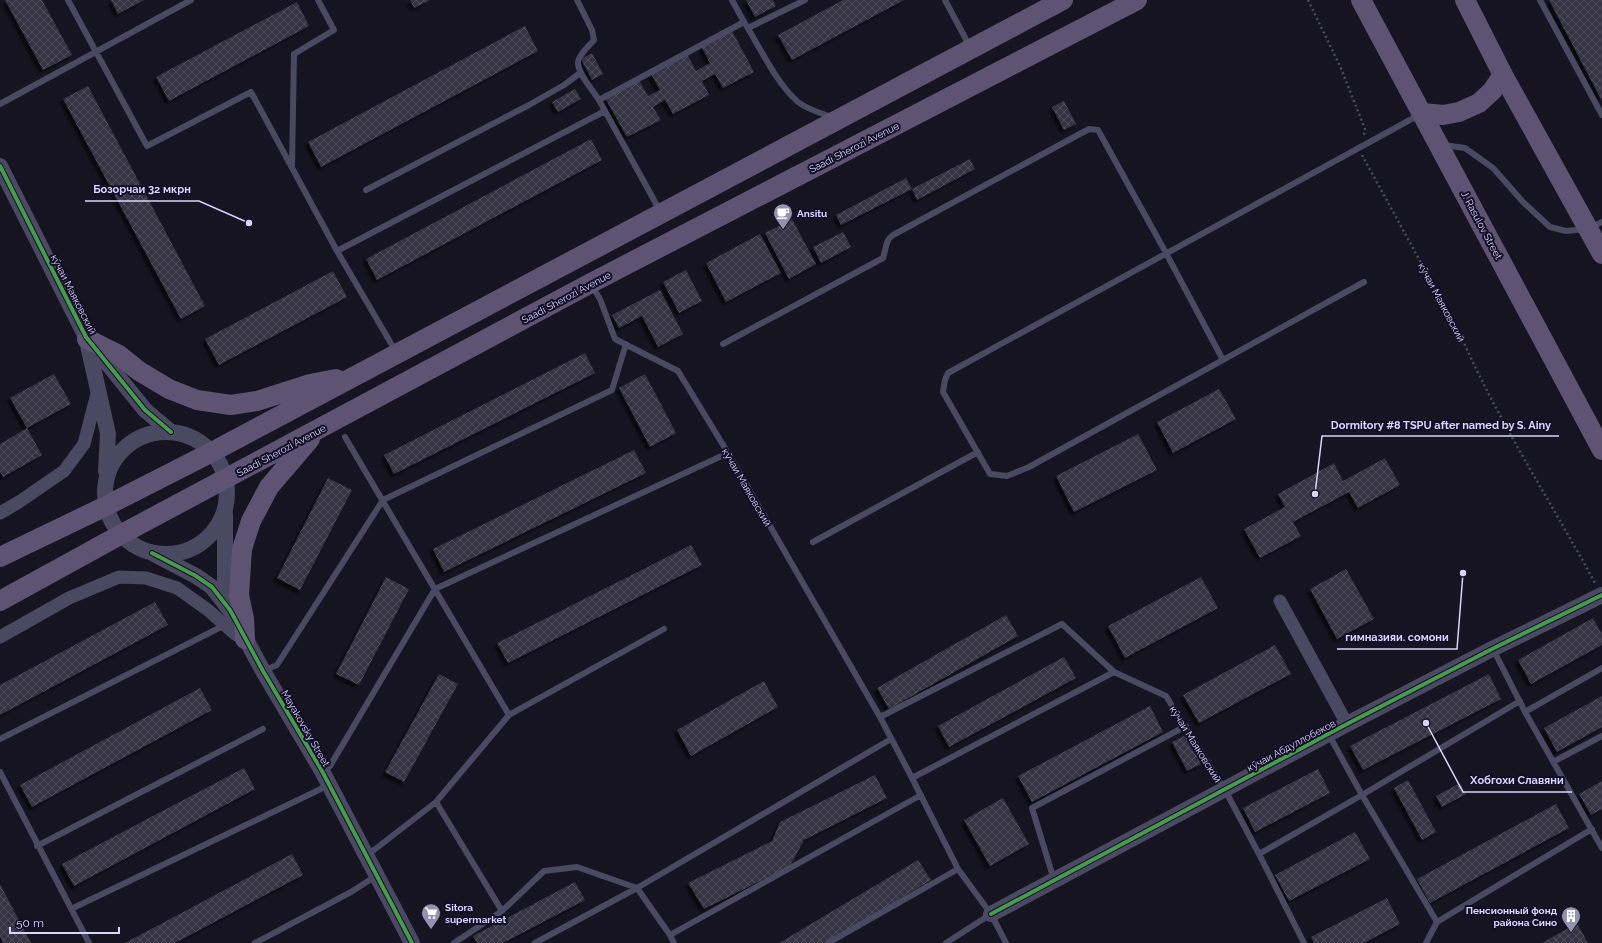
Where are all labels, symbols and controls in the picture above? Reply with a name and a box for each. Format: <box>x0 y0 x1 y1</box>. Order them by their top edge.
street label: Saadi Sherozi Avenue <box>807 120 901 175</box>
callout: Бозорчаи 32 мкрн <box>85 178 199 201</box>
text: Бозорчаи 32 мкрн <box>93 183 191 196</box>
street label: J. Rasulov Street <box>1459 189 1504 262</box>
cafe icon: Ansitu <box>772 202 794 230</box>
place label: Ansitu <box>797 208 827 219</box>
street label: кӯчаи Маяковский <box>49 253 98 336</box>
street label: кӯчаи Маяковский <box>1416 261 1467 344</box>
street label: Saadi Sherozi Avenue <box>520 269 613 326</box>
callout: Dormitory #8 TSPU after named by S. Ainy <box>1322 413 1559 436</box>
text: Dormitory #8 TSPU after named by S. Ainy <box>1331 419 1551 432</box>
street label: Saadi Sherozi Avenue <box>235 422 328 479</box>
street label: кӯчаи Маяковский <box>720 446 773 528</box>
callout: гимназияи. сомони <box>1337 626 1457 649</box>
text: гимназияи. сомони <box>1345 631 1449 644</box>
street label: Mayakovsky Street <box>279 688 332 769</box>
street label: кӯчаи Маяковский <box>1168 704 1224 784</box>
street label: кӯчаи Абдуллобеков <box>1245 717 1337 773</box>
callout: Хобгохи Славяни <box>1463 769 1572 792</box>
text: Хобгохи Славяни <box>1469 774 1564 787</box>
supermarket icon: Sitora supermarket <box>420 902 442 930</box>
place label: Sitora supermarket <box>445 902 506 925</box>
place label: Пенсионный фонд района Сино <box>1466 905 1558 928</box>
building icon: Пенсионный фонд района Сино <box>1560 905 1582 933</box>
scale bar <box>10 909 119 935</box>
text: 50 m <box>16 916 44 930</box>

